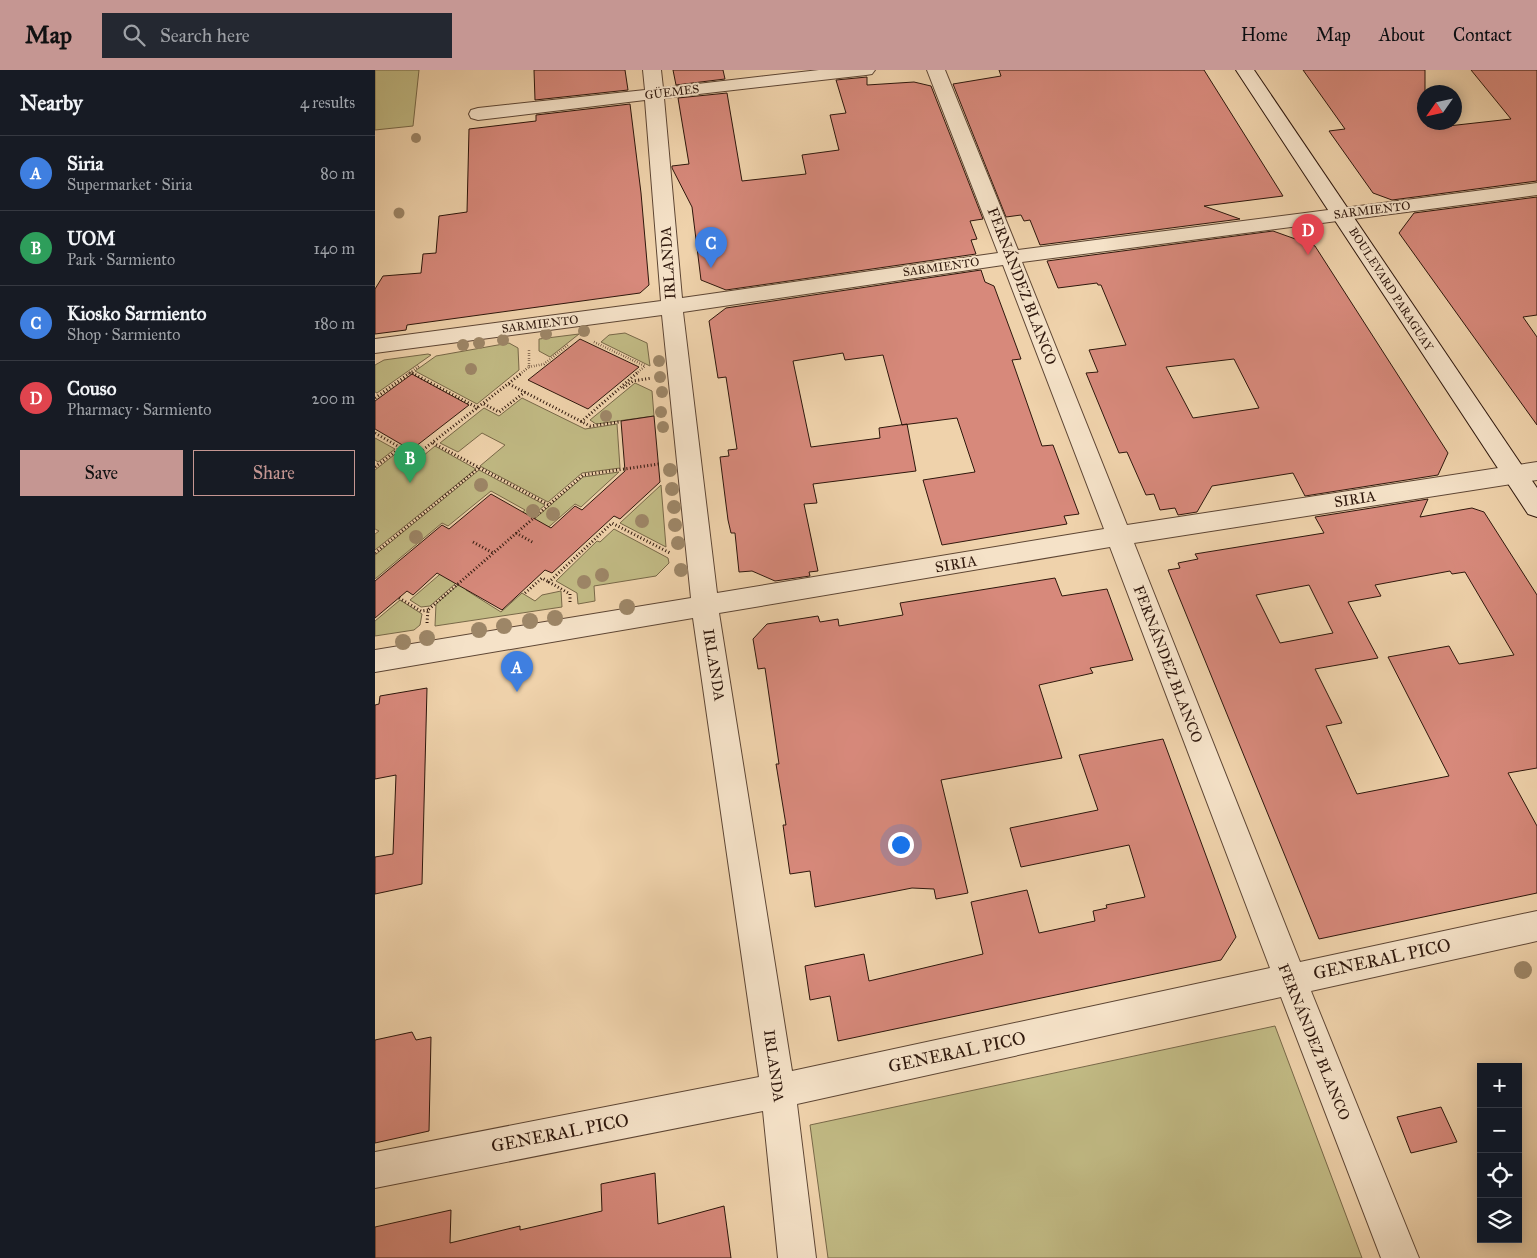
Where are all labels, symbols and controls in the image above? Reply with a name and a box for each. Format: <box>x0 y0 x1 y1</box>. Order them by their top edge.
search box <box>102 13 452 58</box>
text: Map <box>25 20 72 50</box>
icon: search <box>120 21 148 49</box>
text: Search here <box>160 24 250 47</box>
text: Home <box>1241 24 1288 46</box>
text: Map <box>1316 24 1351 46</box>
text: About <box>1379 24 1425 46</box>
text: Contact <box>1453 24 1512 46</box>
street label: GÜEMES <box>644 81 700 102</box>
north arrow <box>1417 85 1462 130</box>
text: Nearby <box>20 90 83 116</box>
text: 4 results <box>300 93 355 112</box>
text: Siria <box>67 152 104 175</box>
text: A <box>31 164 41 183</box>
text: 80 m <box>320 164 355 183</box>
text: Supermarket · Siria <box>67 175 192 194</box>
street label: SARMIENTO <box>1333 198 1411 222</box>
street label: FERNÁNDEZ BLANCO <box>984 204 1061 367</box>
pin: D <box>1292 214 1324 255</box>
street label: BOULEVARD PARAGUAY <box>1346 225 1436 354</box>
street label: IRLANDA <box>656 226 680 300</box>
text: UOM <box>67 227 116 250</box>
pin: C <box>695 227 727 268</box>
text: B <box>31 239 41 258</box>
text: 140 m <box>314 239 355 258</box>
text: Park · Sarmiento <box>67 250 175 269</box>
street label: SARMIENTO <box>902 255 980 279</box>
text: Kiosko Sarmiento <box>67 302 206 325</box>
street label: SARMIENTO <box>501 312 579 336</box>
text: C <box>31 314 41 333</box>
text: 180 m <box>314 314 355 333</box>
text: Shop · Sarmiento <box>67 325 180 344</box>
text: Couso <box>67 377 116 400</box>
text: D <box>30 389 42 408</box>
text: 200 m <box>312 389 355 408</box>
text: Pharmacy · Sarmiento <box>67 400 211 419</box>
pin: B <box>394 442 426 483</box>
button: Save <box>20 450 183 496</box>
button: Share <box>193 450 355 496</box>
street label: SIRIA <box>1333 487 1377 511</box>
street label: SIRIA <box>934 551 978 577</box>
street label: FERNÁNDEZ BLANCO <box>1130 582 1207 745</box>
street label: IRLANDA <box>699 628 729 702</box>
pin: A <box>501 651 533 692</box>
your location <box>888 832 914 858</box>
street label: GENERAL PICO <box>1311 934 1453 984</box>
street label: FERNÁNDEZ BLANCO <box>1274 961 1355 1123</box>
street label: GENERAL PICO <box>886 1027 1028 1077</box>
street label: IRLANDA <box>760 1029 788 1103</box>
map controls <box>1477 1063 1522 1243</box>
button: + <box>1477 1063 1522 1108</box>
button: − <box>1477 1108 1522 1153</box>
street label: GENERAL PICO <box>489 1109 631 1157</box>
button: locate <box>1477 1153 1522 1198</box>
button: layers <box>1477 1198 1522 1243</box>

